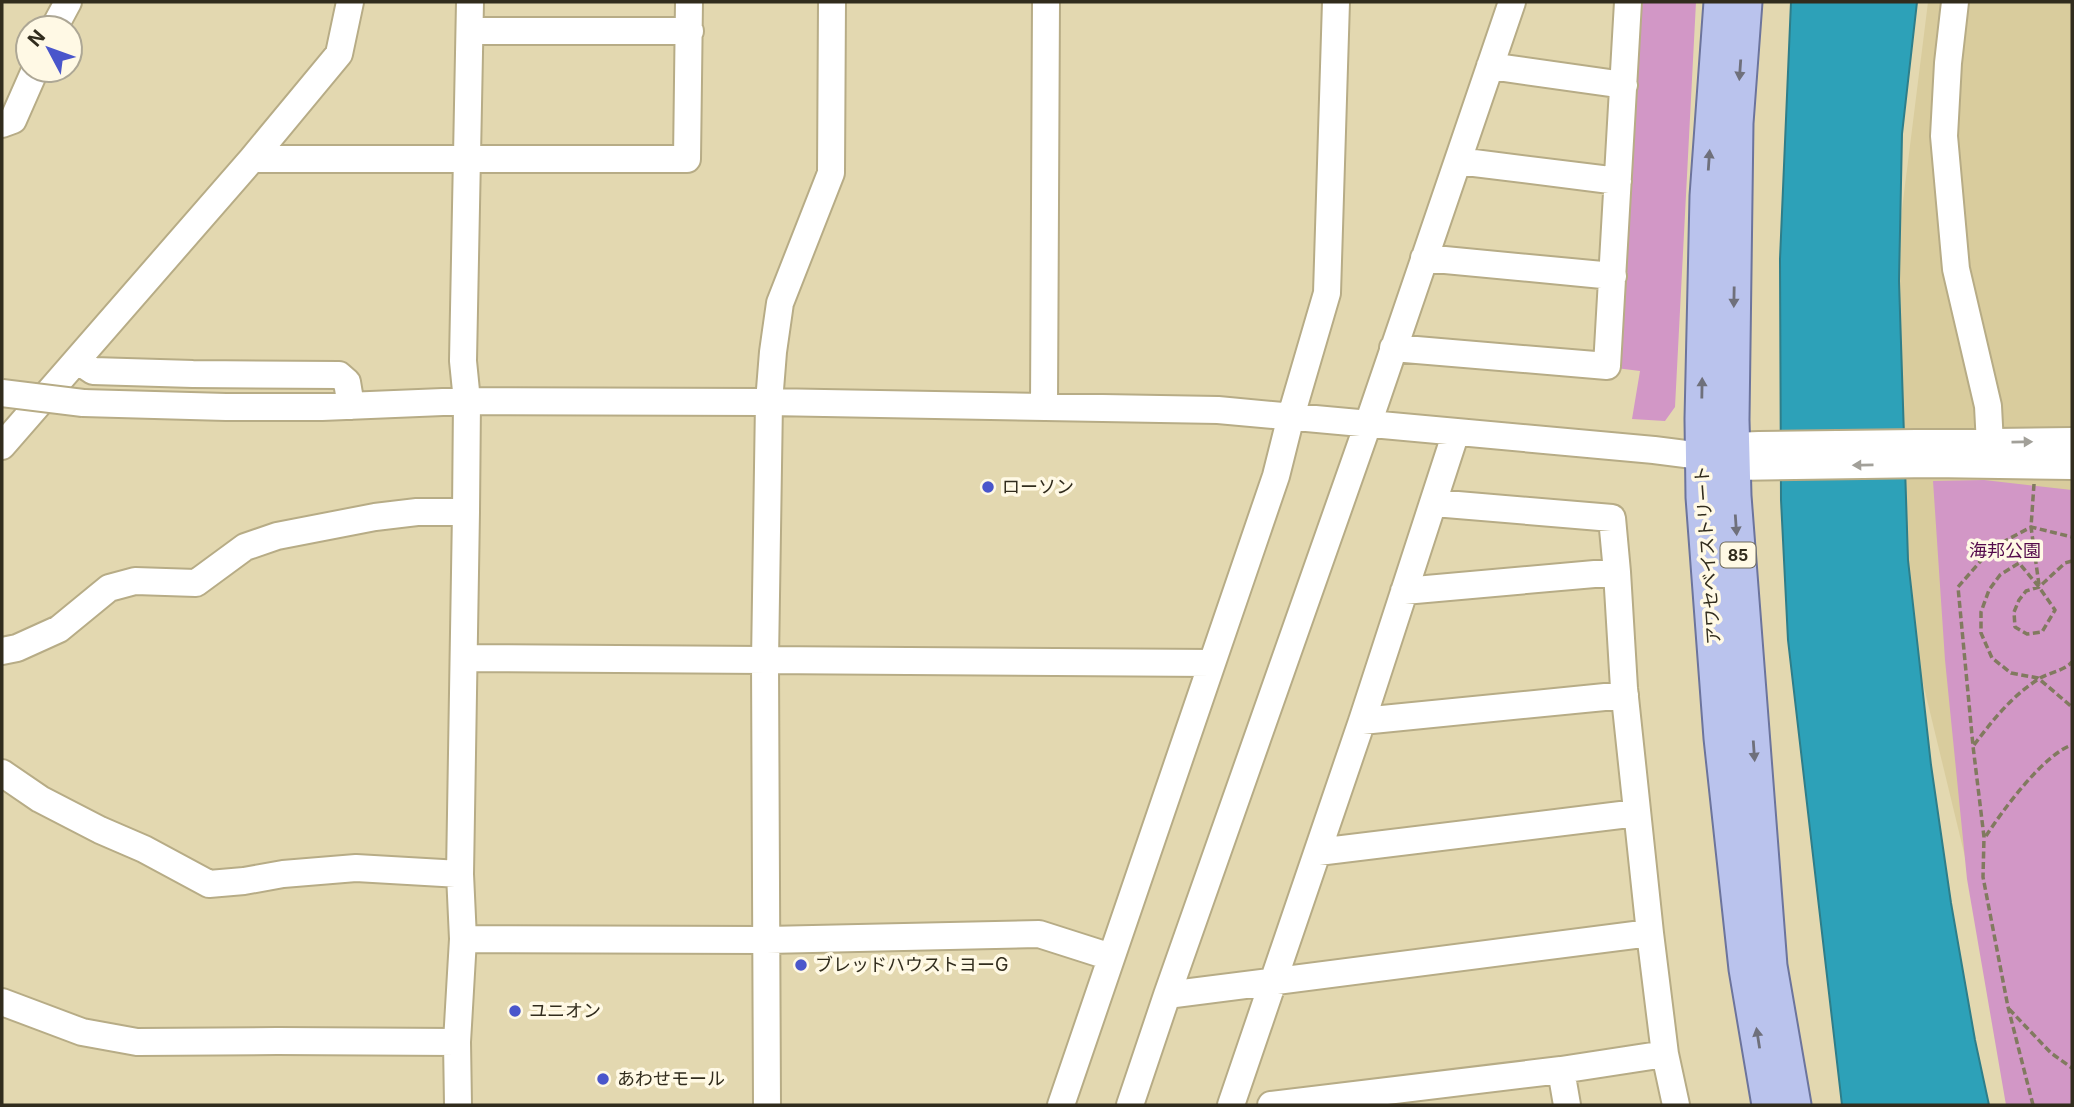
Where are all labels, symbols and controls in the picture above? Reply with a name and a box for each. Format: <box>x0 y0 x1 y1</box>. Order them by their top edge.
north arrow <box>14 14 84 84</box>
text: N <box>23 25 50 51</box>
one-way arrow <box>1734 59 1745 81</box>
one-way arrow <box>1704 149 1715 171</box>
one-way arrow <box>1728 286 1740 308</box>
one-way arrow <box>1697 377 1708 399</box>
one-way arrow <box>2011 436 2033 448</box>
one-way arrow <box>1852 459 1874 470</box>
street label: アワセベイストリート <box>1691 465 1724 645</box>
place label: ローソン <box>1002 476 1074 497</box>
marker: ローソン <box>980 479 996 495</box>
one-way arrow <box>1731 514 1742 536</box>
park label: 海邦公園 <box>1969 540 2041 561</box>
road number: 85 <box>1720 542 1756 568</box>
one-way arrow <box>1749 741 1760 763</box>
place label: ブレッドハウストヨーG <box>815 954 1008 975</box>
marker: ブレッドハウストヨーG <box>793 957 809 973</box>
place label: ユニオン <box>529 1000 601 1021</box>
marker: ユニオン <box>507 1003 523 1019</box>
one-way arrow <box>1752 1027 1763 1049</box>
place label: あわせモール <box>617 1068 725 1089</box>
marker: あわせモール <box>595 1071 611 1087</box>

